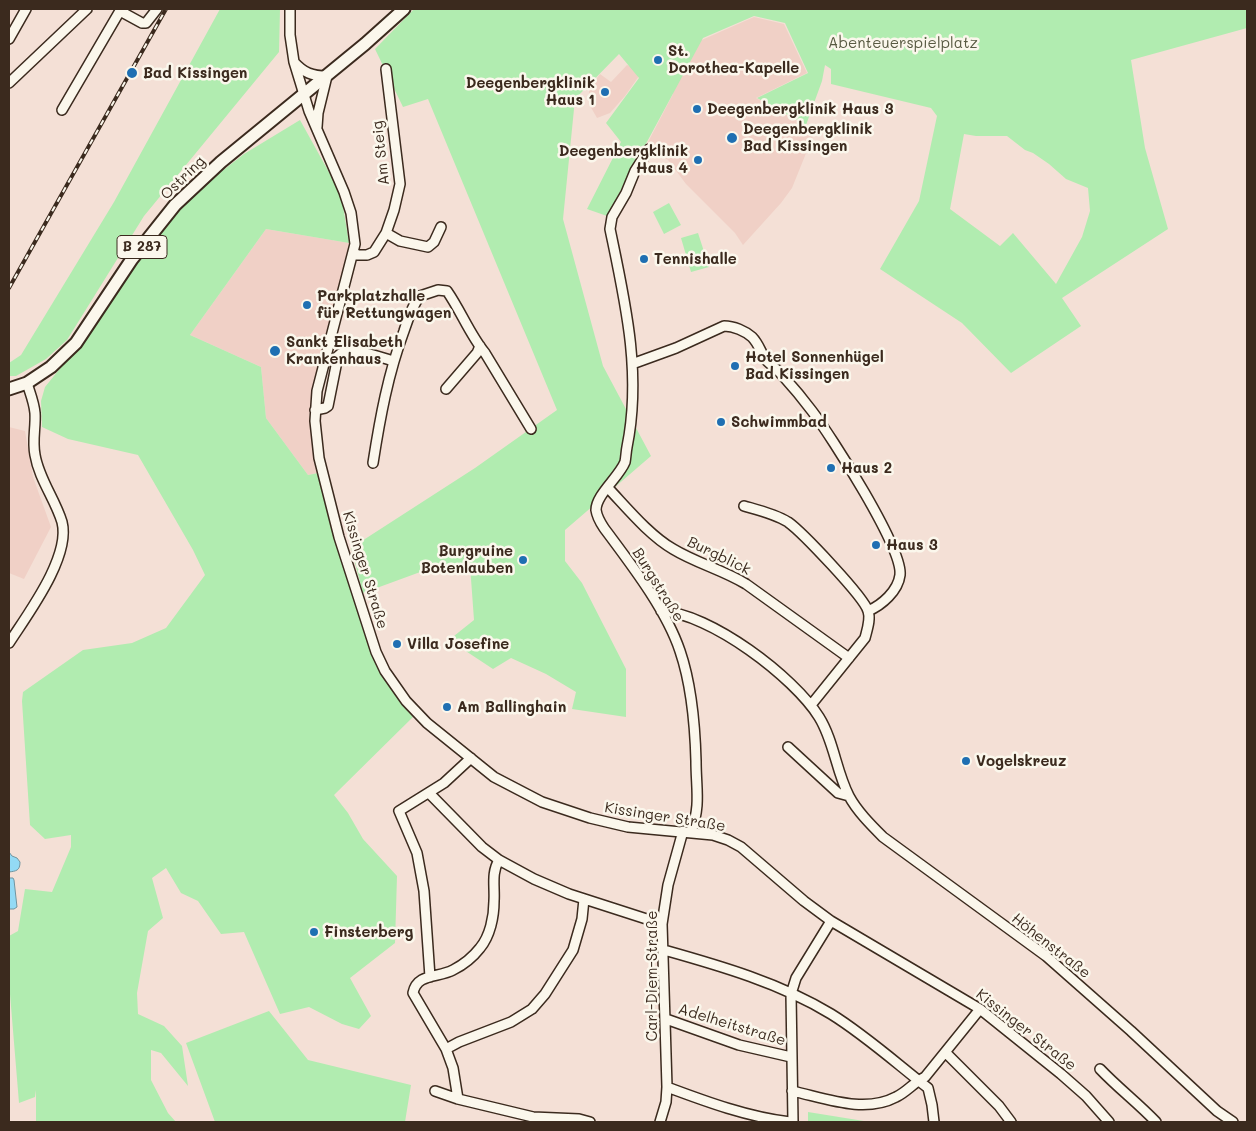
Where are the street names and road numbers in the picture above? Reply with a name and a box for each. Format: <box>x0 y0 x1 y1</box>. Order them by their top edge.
street label: Am Steig <box>369 120 393 186</box>
street label: Ostring <box>157 152 209 204</box>
road number: B 287 <box>117 236 167 258</box>
street label: Kissinger Straße <box>339 509 391 631</box>
street label: Burgblick <box>684 533 754 579</box>
street label: Burgstraße <box>628 545 688 625</box>
street label: Kissinger Straße <box>603 799 727 835</box>
street label: Höhenstraße <box>1008 910 1094 982</box>
street label: Carl-Diem-Straße <box>643 911 661 1041</box>
street label: Kissinger Straße <box>972 985 1080 1075</box>
street label: Adelheitstraße <box>676 1000 788 1050</box>

